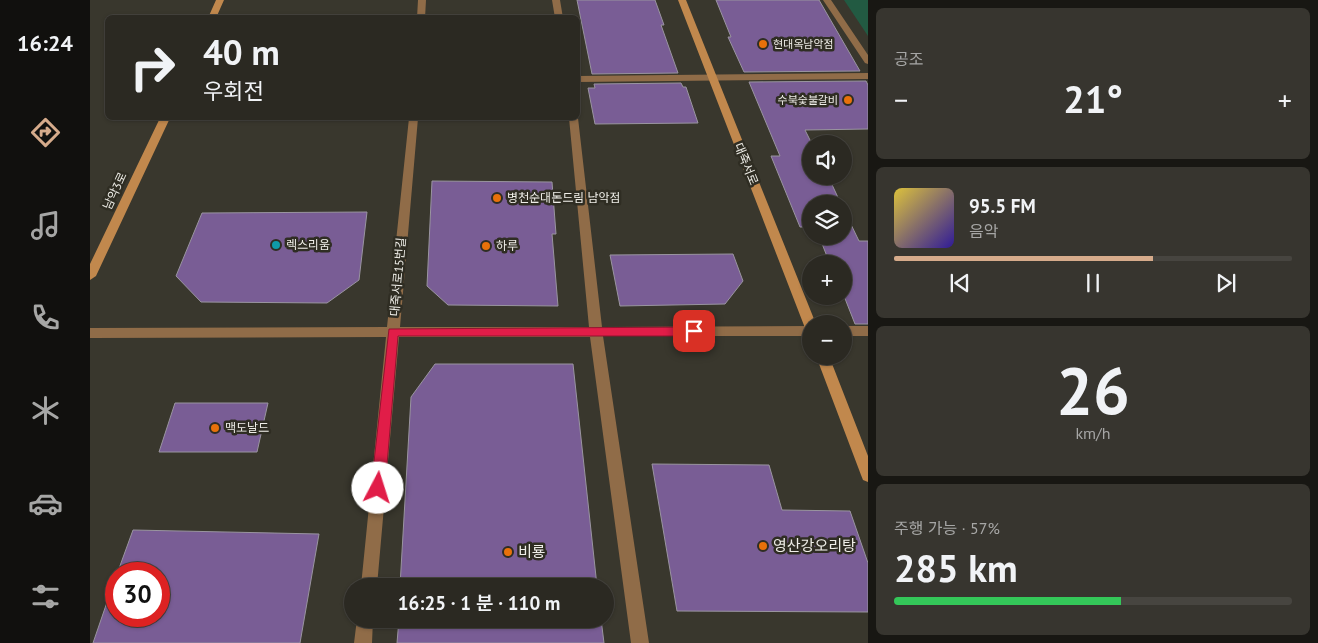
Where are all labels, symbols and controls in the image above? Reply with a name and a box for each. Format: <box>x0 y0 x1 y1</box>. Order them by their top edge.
text: 16:24 <box>17 29 73 57</box>
text: 40 m <box>203 29 280 75</box>
icon: right <box>120 35 185 100</box>
place label: 현대옥남악점 <box>773 37 834 51</box>
marker: 현대옥남악점 <box>757 38 769 50</box>
text: 공조 <box>894 49 923 69</box>
text: 21° <box>1063 74 1123 123</box>
text: 우회전 <box>203 77 264 105</box>
text: − <box>894 81 908 118</box>
text: + <box>1278 81 1292 118</box>
place label: 수북숯불갈비 <box>777 93 838 107</box>
marker: 수북숯불갈비 <box>842 94 854 106</box>
icon: directions <box>28 115 63 150</box>
map controls <box>802 135 852 365</box>
button: sound <box>802 135 852 185</box>
street label: 대죽서로 <box>731 141 762 187</box>
street label: 남악3로 <box>99 170 130 212</box>
place label: 병천순대돈드림 남악점 <box>507 190 621 205</box>
marker: 병천순대돈드림 남악점 <box>491 192 503 204</box>
text: 95.5 FM <box>969 194 1036 218</box>
button: layers <box>802 195 852 245</box>
icon: music <box>28 208 63 243</box>
text: 음악 <box>969 221 998 241</box>
place label: 렉스리움 <box>286 237 330 252</box>
street label: 대죽서로15번길 <box>387 237 408 317</box>
place label: 하루 <box>496 238 518 253</box>
marker: 렉스리움 <box>270 239 282 251</box>
marker: 하루 <box>480 240 492 252</box>
button: + <box>802 255 852 305</box>
icon: previous <box>946 269 974 297</box>
icon: pause <box>1079 269 1107 297</box>
icon: next <box>1212 269 1240 297</box>
icon: phone <box>28 300 63 335</box>
pin <box>673 310 715 352</box>
button: − <box>802 315 852 365</box>
icon: arrive <box>680 317 708 345</box>
text: 26 <box>1056 348 1130 432</box>
icon: climate <box>28 393 63 428</box>
place label: 맥도날드 <box>225 420 269 435</box>
marker: 맥도날드 <box>209 422 221 434</box>
text: km/h <box>1075 423 1111 443</box>
position arrow <box>351 461 403 513</box>
icon: car <box>28 486 63 521</box>
text: 주행 가능 · 57% <box>894 518 1000 538</box>
place label: 영산강오리탕 <box>773 536 856 555</box>
marker: 영산강오리탕 <box>757 540 769 552</box>
place label: 비룡 <box>518 542 546 561</box>
text: 285 km <box>894 543 1018 592</box>
marker: 비룡 <box>502 546 514 558</box>
speed limit sign: 30 <box>105 562 170 627</box>
icon: filters <box>28 579 63 614</box>
text: 16:25 · 1 분 · 110 m <box>398 591 560 615</box>

